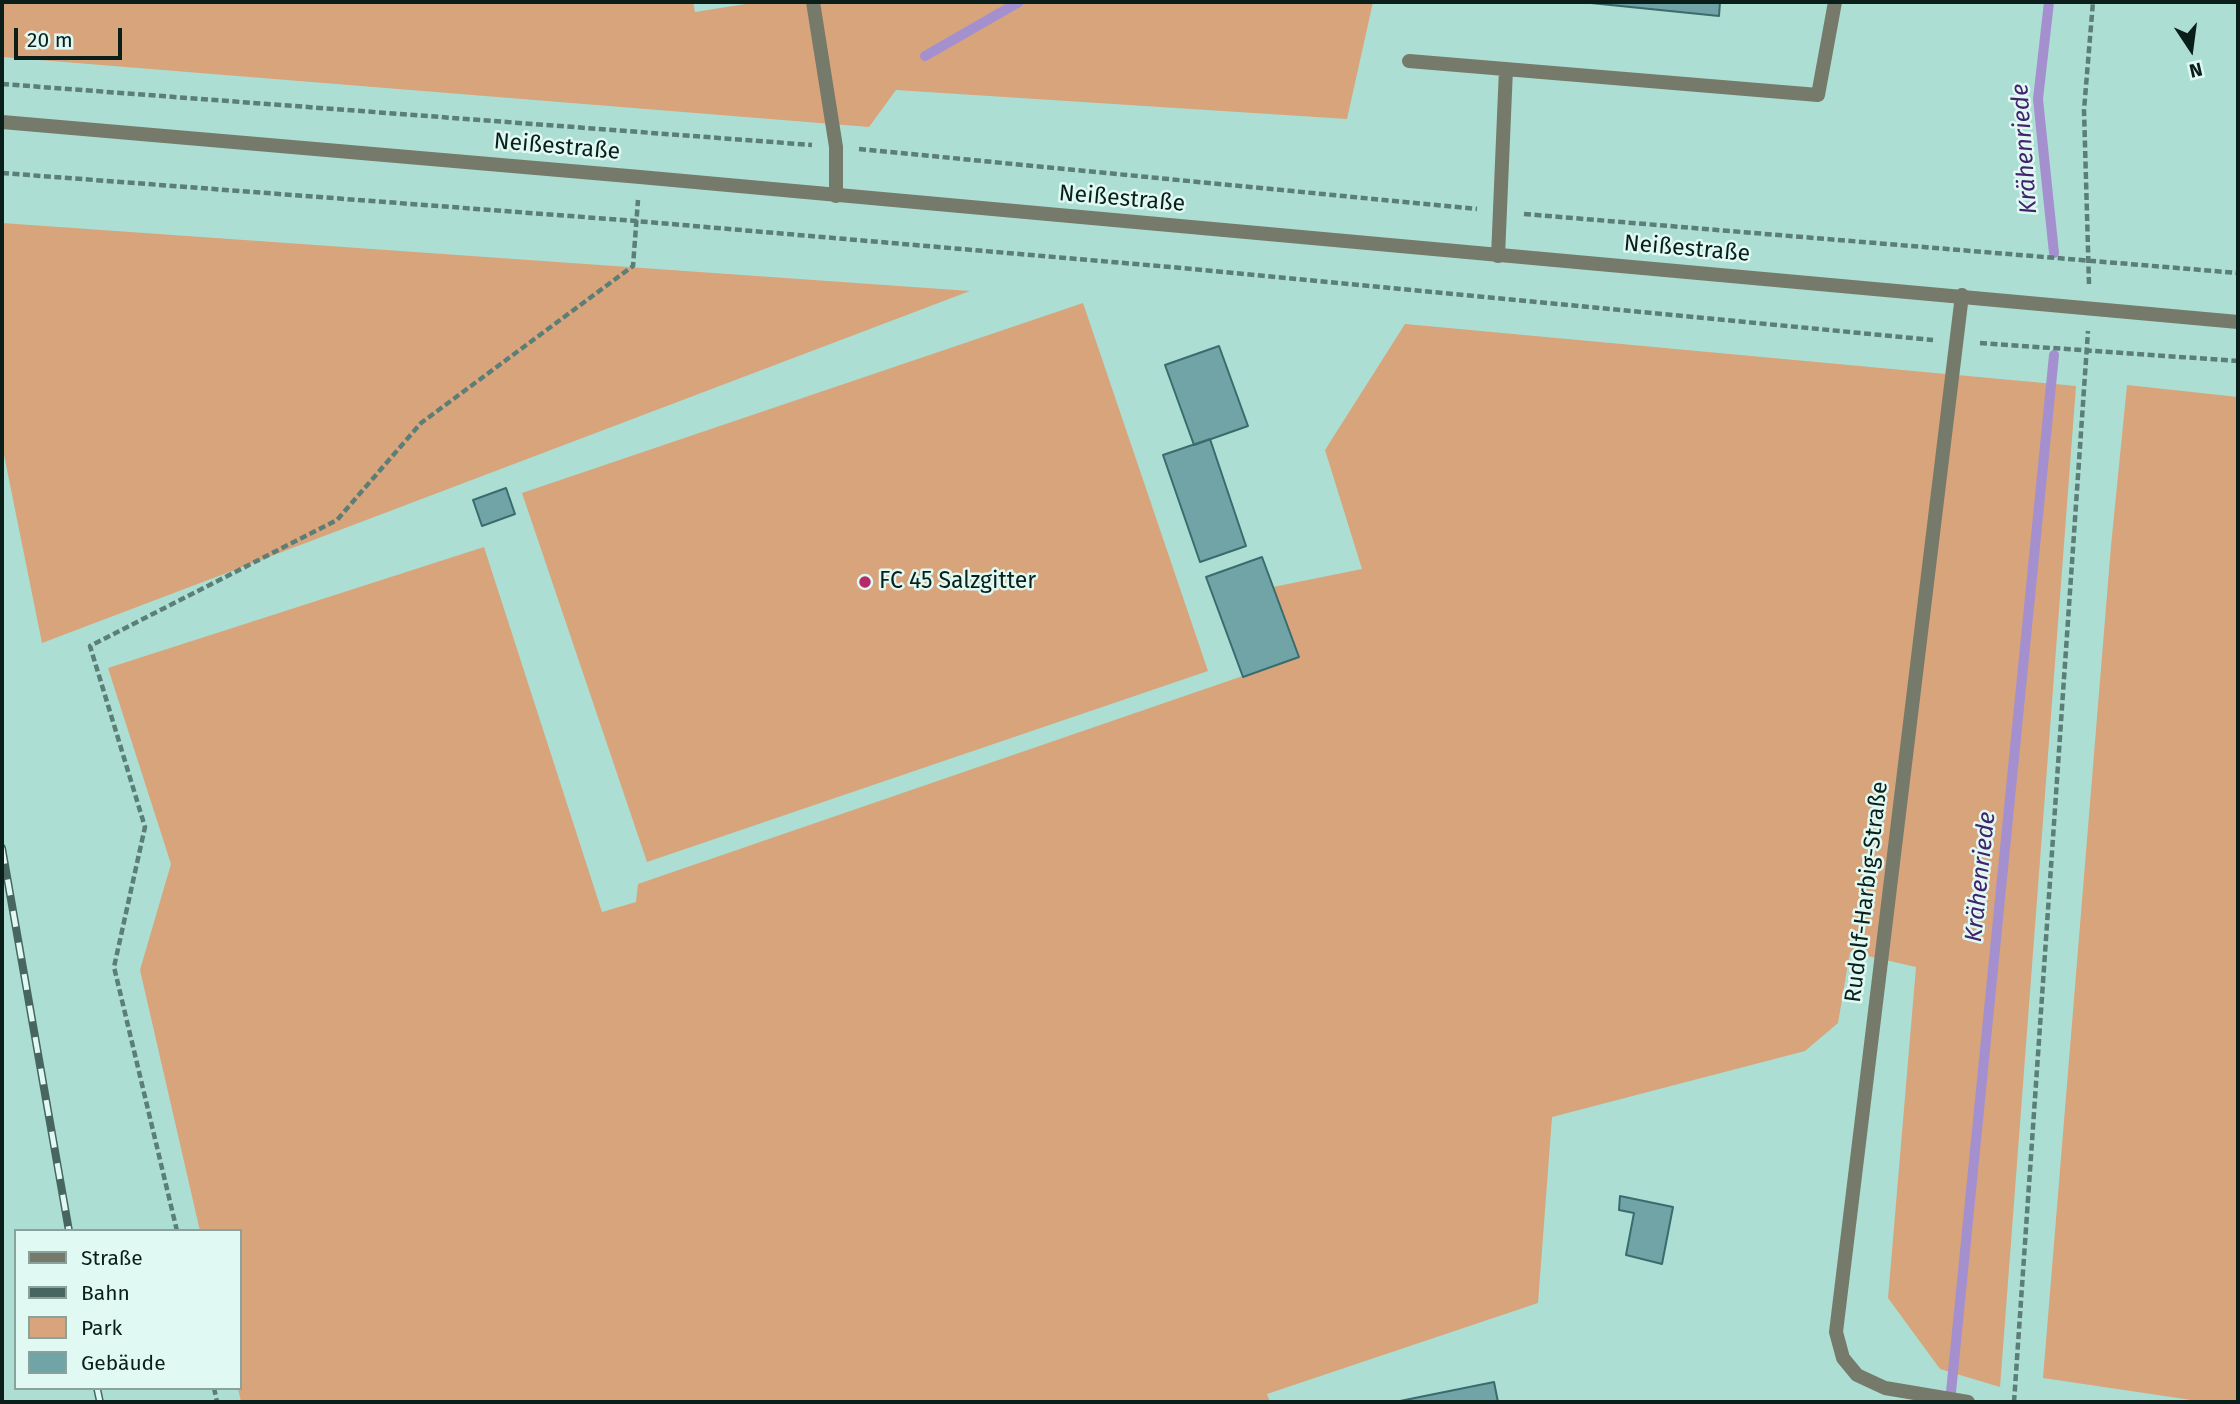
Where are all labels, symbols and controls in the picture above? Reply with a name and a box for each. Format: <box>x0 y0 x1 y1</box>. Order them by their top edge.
scale bar <box>18 14 126 58</box>
north arrow <box>2156 14 2226 84</box>
text: 20 m <box>27 27 73 53</box>
text: N <box>2187 57 2205 83</box>
water label: Krähenriede <box>2006 83 2044 215</box>
street label: Neißestraße <box>493 128 621 166</box>
street label: Neißestraße <box>1058 180 1186 218</box>
street label: Neißestraße <box>1623 230 1751 268</box>
place label: FC 45 Salzgitter <box>879 568 1036 596</box>
marker: FC 45 Salzgitter <box>857 574 873 590</box>
street label: Rudolf-Harbig-Straße <box>1840 780 1894 1004</box>
water label: Krähenriede <box>1960 810 2002 944</box>
legend <box>14 1229 242 1390</box>
text: Straße <box>81 1245 143 1271</box>
text: Bahn <box>81 1280 130 1306</box>
text: Park <box>81 1315 122 1341</box>
text: Gebäude <box>81 1350 166 1376</box>

